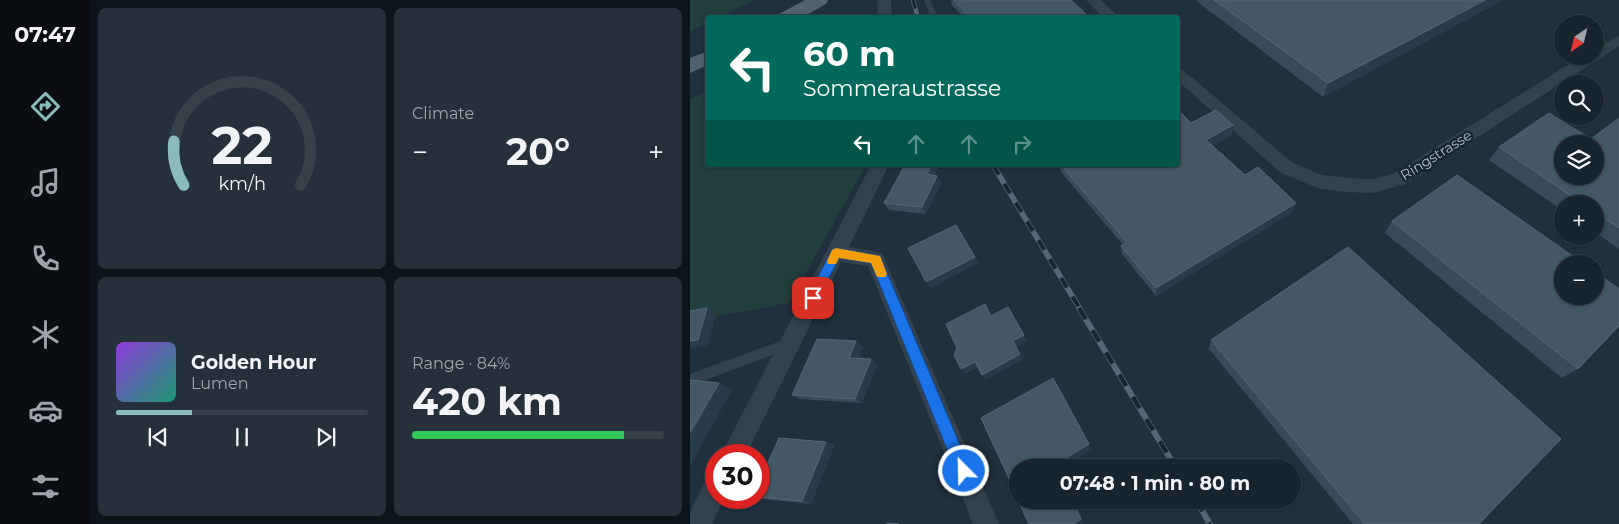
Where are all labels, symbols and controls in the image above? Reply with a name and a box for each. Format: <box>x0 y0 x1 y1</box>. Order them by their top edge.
north arrow <box>1554 15 1604 65</box>
map controls <box>1554 15 1604 305</box>
text: 07:47 <box>14 21 76 48</box>
text: 60 m <box>803 32 896 75</box>
icon: left <box>720 35 785 100</box>
text: Sommeraustrasse <box>803 75 1001 102</box>
button: search <box>1554 75 1604 125</box>
icon: directions <box>28 89 63 124</box>
text: Climate <box>412 104 474 123</box>
text: 22 <box>211 114 273 177</box>
street label: Ringstrasse <box>1397 126 1475 184</box>
text: 20° <box>506 128 570 175</box>
icon: left <box>849 130 877 158</box>
icon: ahead <box>902 130 930 158</box>
icon: ahead <box>955 130 983 158</box>
icon: right <box>1008 130 1036 158</box>
text: − <box>412 135 428 169</box>
text: + <box>648 135 664 169</box>
button: layers <box>1554 135 1604 185</box>
icon: music <box>28 165 63 200</box>
text: km/h <box>218 173 266 194</box>
button: + <box>1554 195 1604 245</box>
icon: phone <box>28 241 63 276</box>
button: − <box>1554 255 1604 305</box>
pin <box>792 277 834 319</box>
icon: arrive <box>799 284 827 312</box>
icon: climate <box>28 317 63 352</box>
text: Golden Hour <box>191 351 317 374</box>
text: Range · 84% <box>412 354 510 373</box>
text: Lumen <box>191 374 249 393</box>
text: 420 km <box>412 378 562 425</box>
icon: car <box>28 393 63 428</box>
icon: previous <box>144 423 172 451</box>
icon: pause <box>228 423 256 451</box>
icon: next <box>312 423 340 451</box>
speed limit sign: 30 <box>705 444 770 509</box>
position arrow <box>937 444 989 496</box>
icon: filters <box>28 469 63 504</box>
text: 07:48 · 1 min · 80 m <box>1060 472 1250 495</box>

